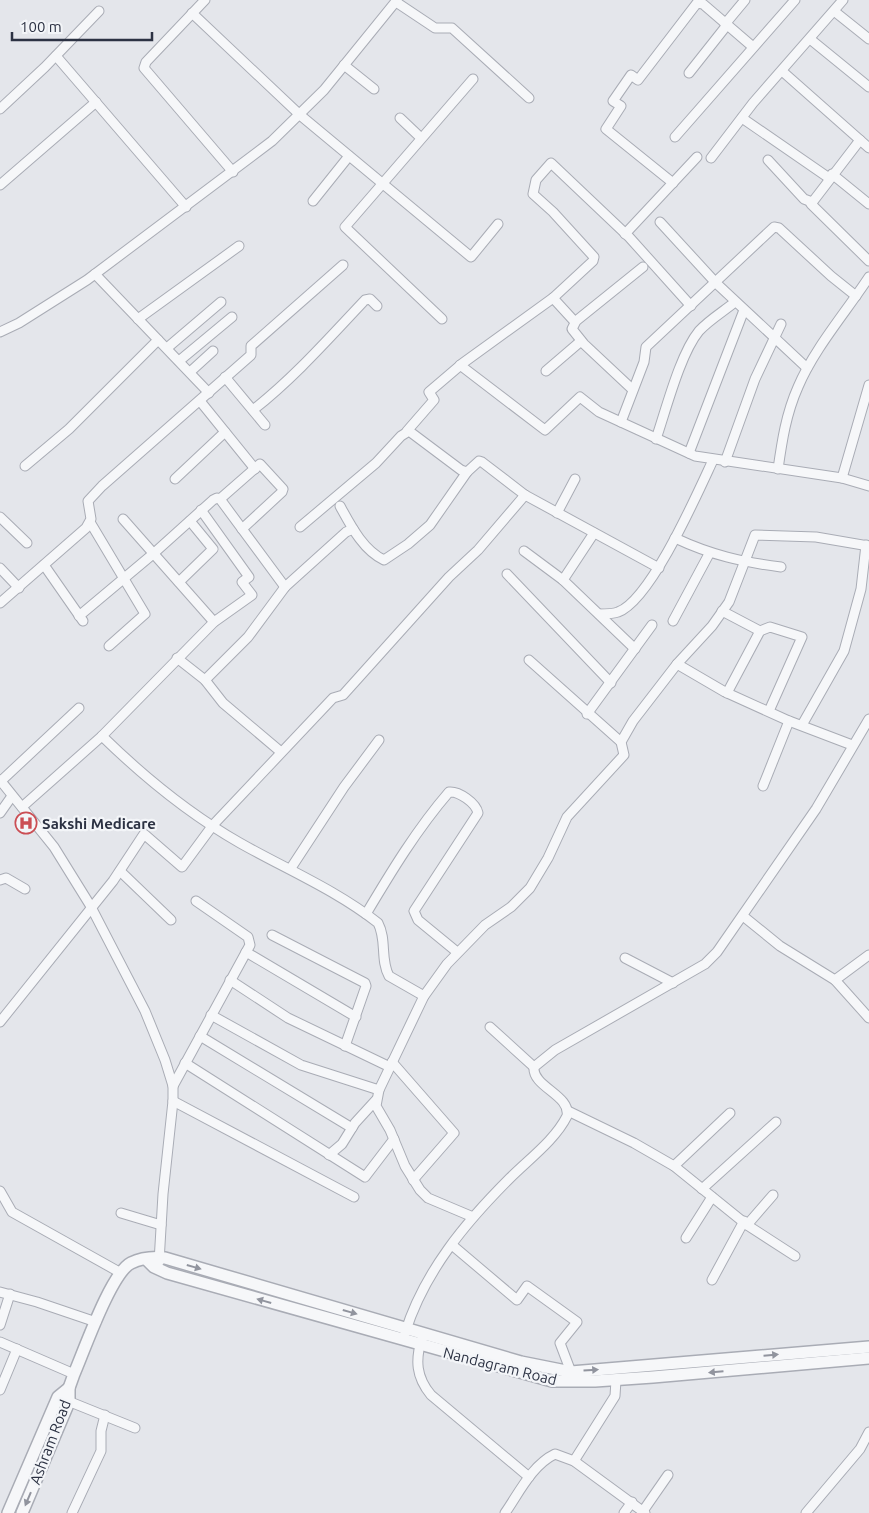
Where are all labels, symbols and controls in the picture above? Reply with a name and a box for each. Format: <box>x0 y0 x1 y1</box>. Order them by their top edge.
scale bar <box>12 10 152 42</box>
text: 100 m <box>20 18 62 35</box>
hospital icon: Sakshi Medicare <box>14 811 38 835</box>
place label: Sakshi Medicare <box>42 815 156 832</box>
one-way arrow <box>186 1263 201 1271</box>
one-way arrow <box>256 1297 271 1305</box>
one-way arrow <box>342 1308 357 1316</box>
street label: Nandagram Road <box>441 1344 559 1388</box>
one-way arrow <box>763 1351 779 1359</box>
one-way arrow <box>584 1366 600 1374</box>
one-way arrow <box>708 1368 724 1376</box>
street label: Ashram Road <box>26 1397 74 1487</box>
one-way arrow <box>23 1492 31 1506</box>

